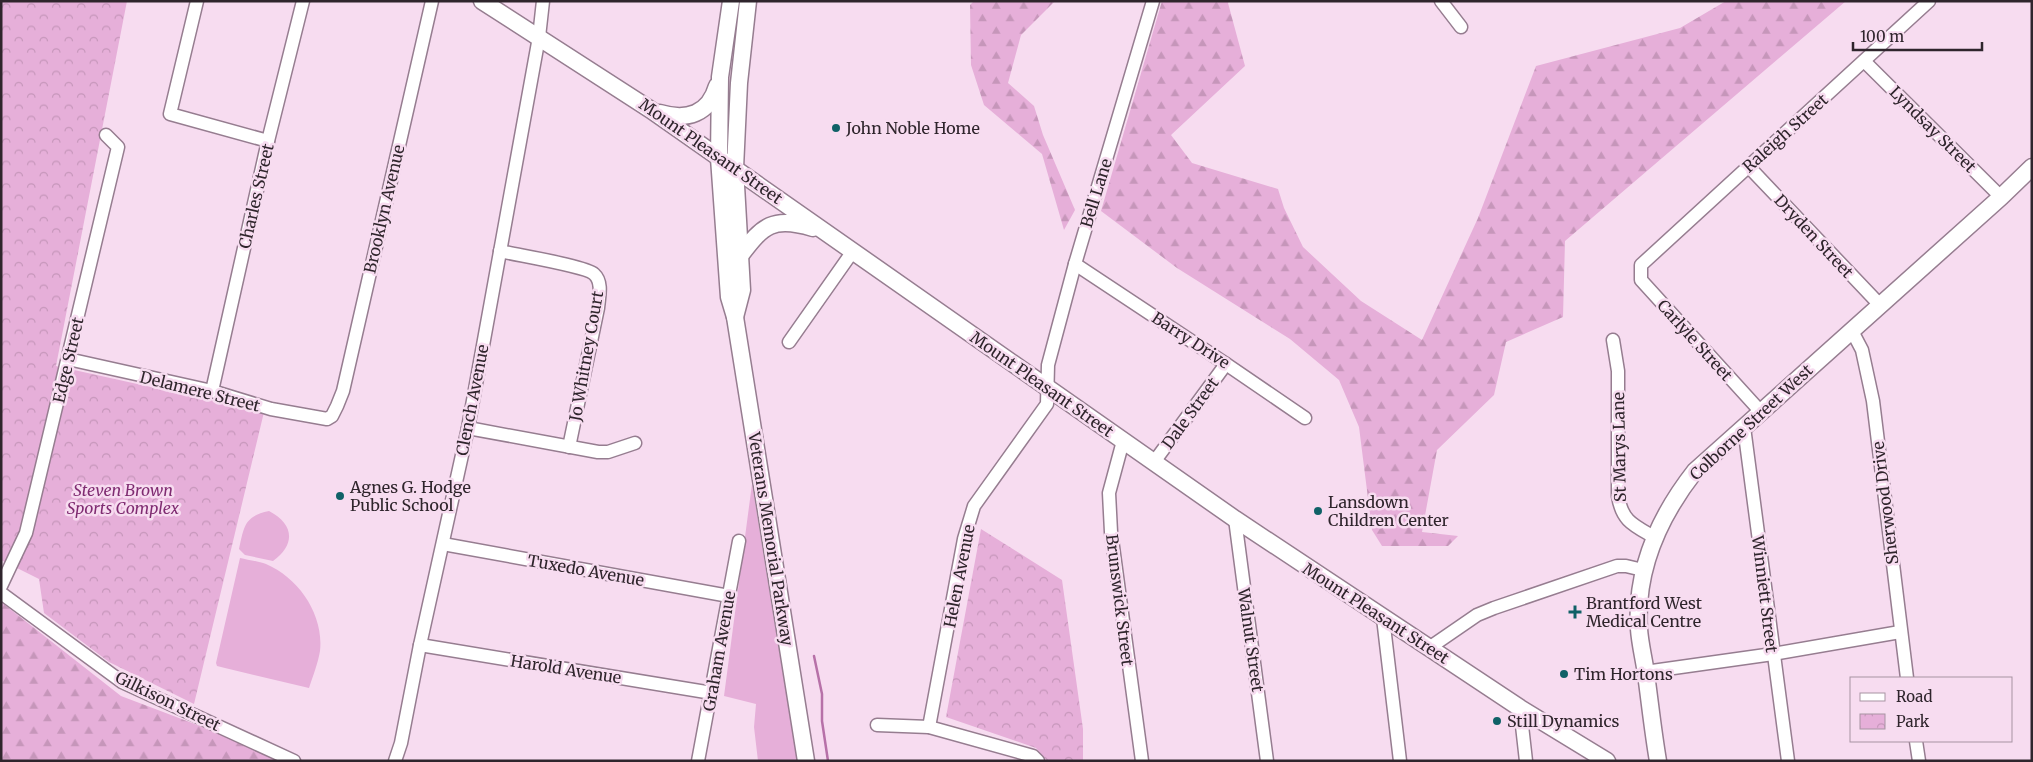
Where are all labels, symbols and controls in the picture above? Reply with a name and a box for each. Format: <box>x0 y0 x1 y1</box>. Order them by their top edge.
scale bar <box>1853 20 1982 52</box>
text: 100 m <box>1860 27 1904 46</box>
street label: Lyndsay Street <box>1886 82 1981 177</box>
street label: Raleigh Street <box>1738 89 1832 176</box>
street label: Mount Pleasant Street <box>636 94 787 208</box>
place label: John Noble Home <box>845 118 980 138</box>
marker: John Noble Home <box>830 122 842 134</box>
street label: Charles Street <box>234 141 278 250</box>
street label: Brooklyn Avenue <box>360 143 408 275</box>
street label: Bell Lane <box>1076 156 1116 230</box>
street label: Dryden Street <box>1770 190 1858 282</box>
street label: Jo Whitney Court <box>565 289 607 424</box>
street label: Carlyle Street <box>1653 295 1737 385</box>
street label: Barry Drive <box>1148 307 1234 373</box>
street label: Edge Street <box>48 314 88 405</box>
street label: Mount Pleasant Street <box>967 327 1118 441</box>
street label: Clench Avenue <box>451 343 493 457</box>
street label: Colborne Street West <box>1685 359 1817 484</box>
street label: Delamere Street <box>138 366 263 416</box>
street label: Dale Street <box>1157 373 1223 453</box>
street label: St Marys Lane <box>1608 392 1630 502</box>
street label: Veterans Memorial Parkway <box>744 430 798 648</box>
street label: Sherwood Drive <box>1868 440 1902 566</box>
place label: Agnes G. Hodge Public School <box>349 477 471 515</box>
park label: Steven Brown Sports Complex <box>67 480 180 518</box>
marker: Agnes G. Hodge Public School <box>334 490 346 502</box>
place label: Lansdown Children Center <box>1328 492 1449 530</box>
marker: Lansdown Children Center <box>1312 505 1324 517</box>
street label: Helen Avenue <box>939 523 979 629</box>
street label: Brunswick Street <box>1102 533 1138 668</box>
street label: Winniett Street <box>1748 533 1782 654</box>
street label: Tuxedo Avenue <box>526 550 646 590</box>
street label: Mount Pleasant Street <box>1299 558 1453 668</box>
street label: Walnut Street <box>1234 586 1268 694</box>
street label: Graham Avenue <box>699 589 739 713</box>
place label: Brantford West Medical Centre <box>1586 593 1703 631</box>
marker: Brantford West Medical Centre <box>1568 605 1582 619</box>
street label: Harold Avenue <box>509 650 623 688</box>
place label: Tim Hortons <box>1574 664 1673 684</box>
street label: Gilkison Street <box>112 667 224 735</box>
marker: Tim Hortons <box>1558 668 1570 680</box>
legend <box>1850 677 2013 742</box>
text: Road <box>1896 687 1932 706</box>
place label: Still Dynamics <box>1507 711 1620 731</box>
text: Park <box>1896 712 1930 731</box>
marker: Still Dynamics <box>1491 715 1503 727</box>

